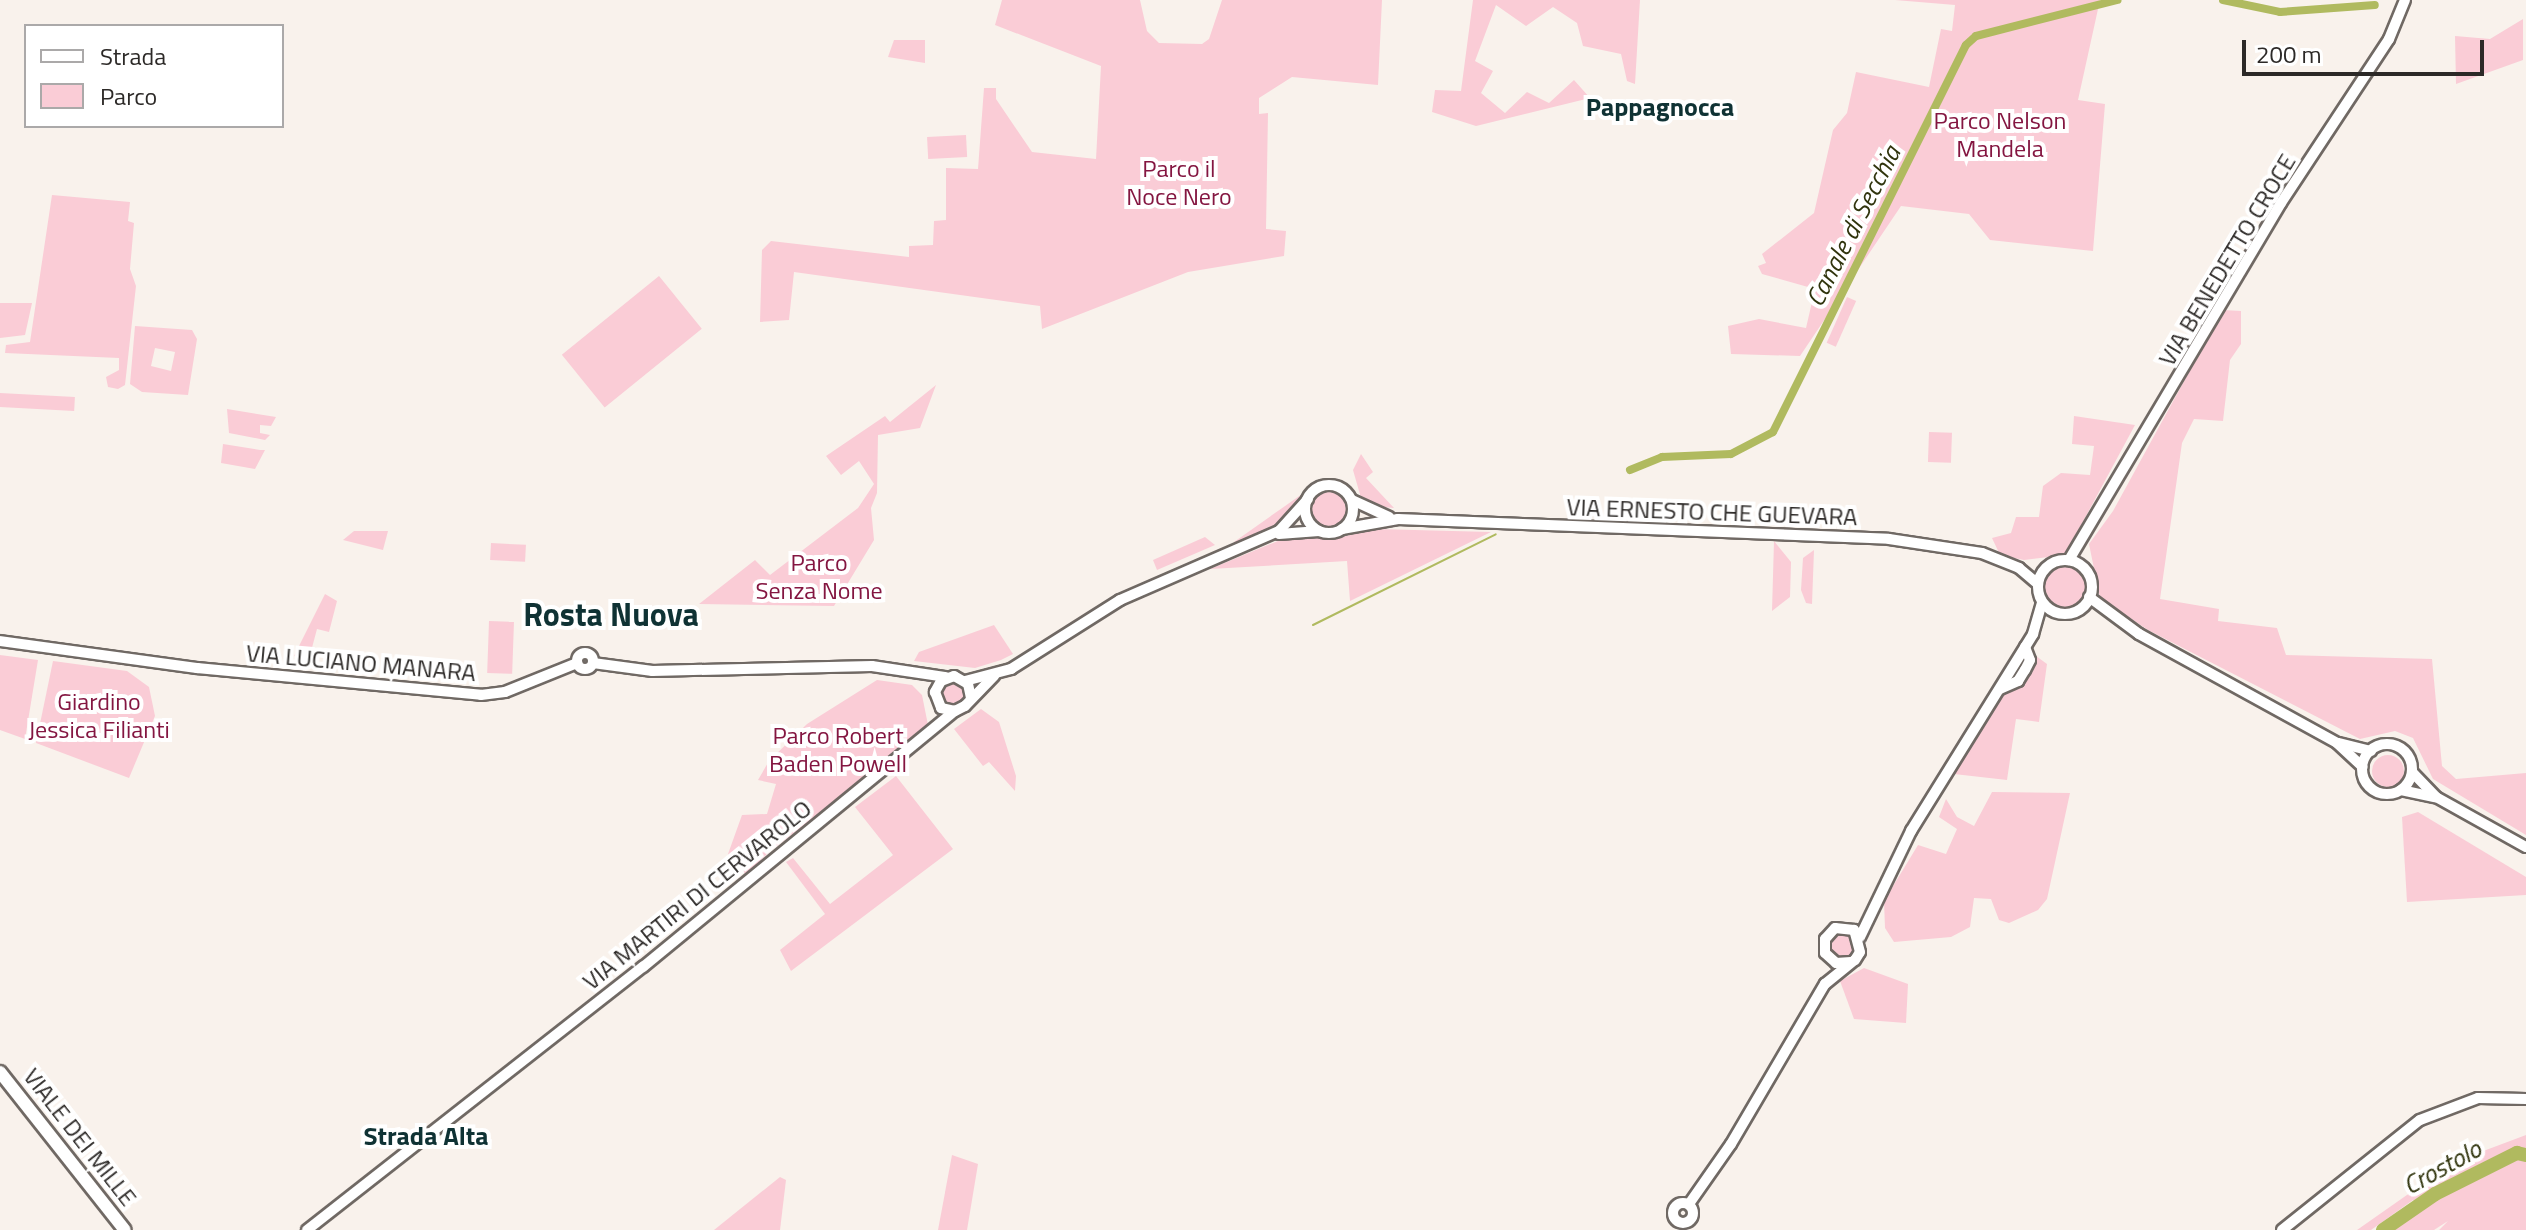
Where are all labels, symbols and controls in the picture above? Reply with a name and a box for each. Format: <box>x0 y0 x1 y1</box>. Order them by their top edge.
legend <box>24 24 284 128</box>
scale bar <box>2246 24 2488 74</box>
text: 200 m <box>2256 36 2322 72</box>
text: Strada <box>100 38 166 74</box>
text: Parco <box>100 78 157 114</box>
district label: Pappagnocca <box>1586 91 1734 123</box>
park label: Parco Nelson Mandela <box>1934 107 2066 163</box>
water label: Canale di Secchia <box>1799 140 1907 312</box>
street label: VIA BENEDETTO CROCE <box>2152 149 2302 371</box>
park label: Parco il Noce Nero <box>1126 155 1232 211</box>
street label: VIA ERNESTO CHE GUEVARA <box>1566 493 1858 531</box>
park label: Parco Senza Nome <box>755 549 883 605</box>
district label: Rosta Nuova <box>523 595 699 633</box>
street label: VIA LUCIANO MANARA <box>245 639 477 687</box>
park label: Giardino Jessica Filianti <box>28 688 170 744</box>
park label: Parco Robert Baden Powell <box>769 722 907 778</box>
street label: VIA MARTIRI DI CERVAROLO <box>577 794 817 996</box>
street label: VIALE DEI MILLE <box>17 1063 143 1211</box>
district label: Strada Alta <box>363 1120 489 1152</box>
water label: Crostolo <box>2397 1133 2487 1201</box>

